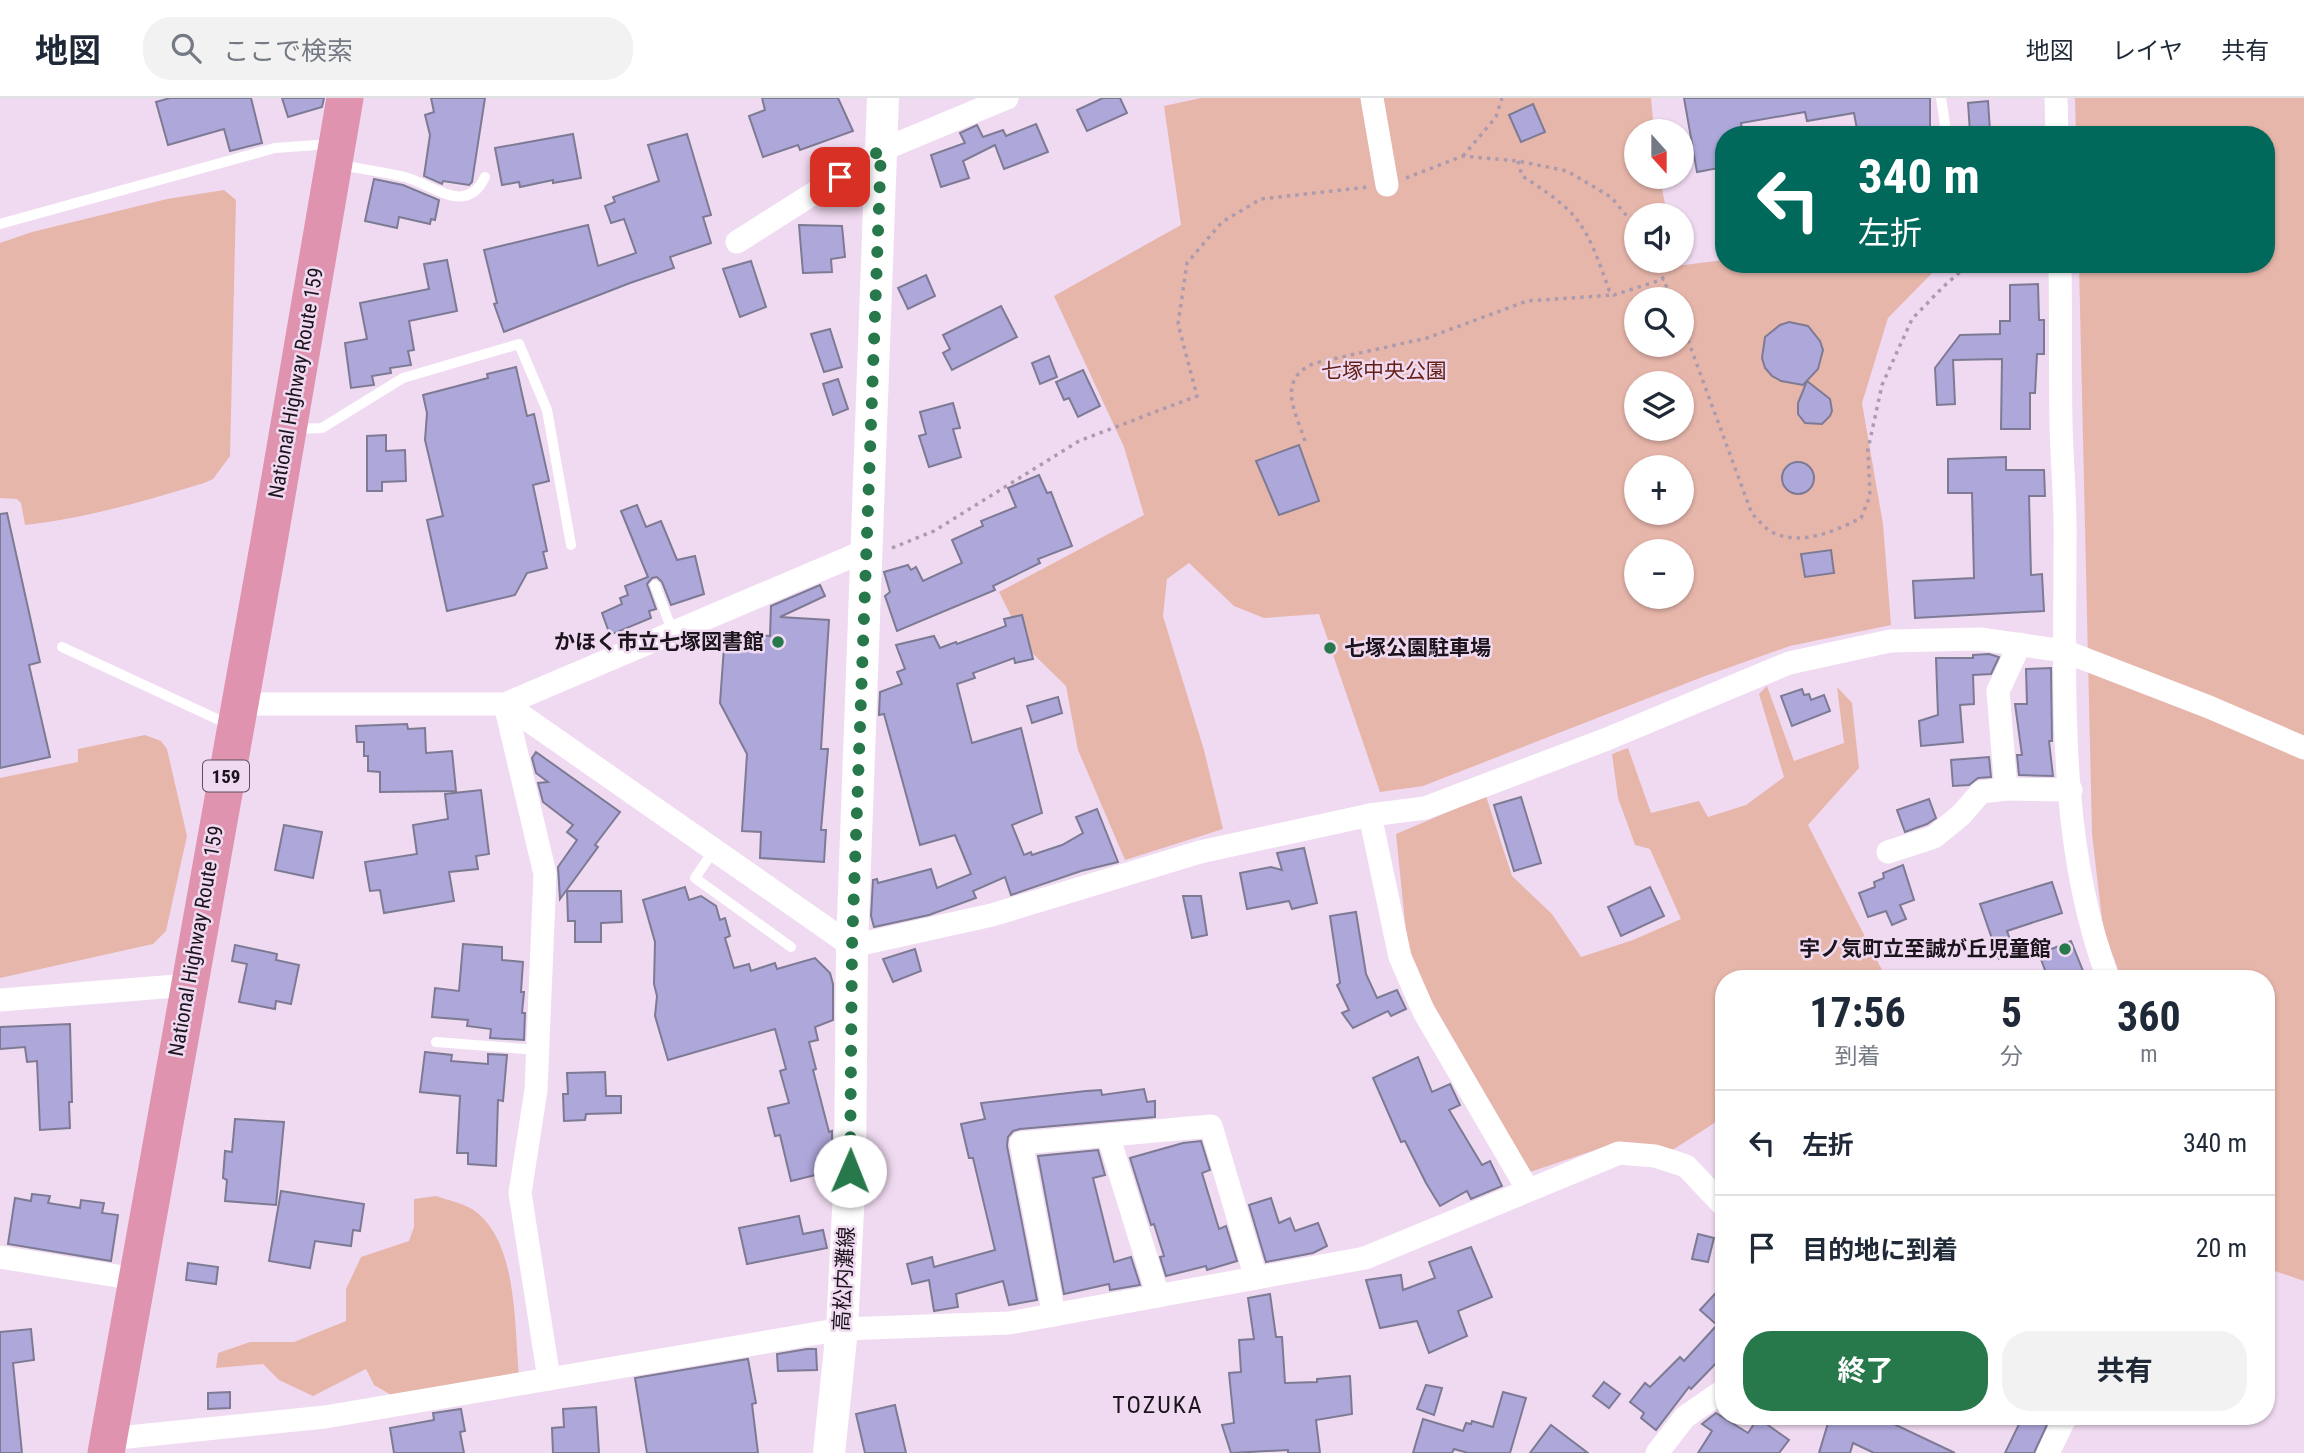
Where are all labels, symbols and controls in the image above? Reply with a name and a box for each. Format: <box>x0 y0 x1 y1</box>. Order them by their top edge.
search box <box>143 17 633 80</box>
icon: search <box>167 29 205 67</box>
text: 地図 <box>35 31 101 70</box>
text: ここで検索 <box>223 36 353 66</box>
text: 地図 <box>2026 37 2074 65</box>
text: レイヤ <box>2112 37 2183 65</box>
text: 共有 <box>2221 37 2269 65</box>
north arrow <box>1624 119 1694 189</box>
map controls <box>1624 119 1694 609</box>
pin <box>810 147 870 207</box>
text: 340 m <box>1858 148 1980 205</box>
icon: left <box>1743 154 1834 245</box>
icon: arrive <box>821 158 859 196</box>
button: sound <box>1624 203 1694 273</box>
text: 左折 <box>1858 214 1922 252</box>
street label: National Highway Route 159 <box>264 266 328 500</box>
button: search <box>1624 287 1694 357</box>
park label: 七塚中央公園 <box>1321 359 1447 383</box>
button: layers <box>1624 371 1694 441</box>
button: + <box>1624 455 1694 525</box>
button: − <box>1624 539 1694 609</box>
place label: かほく市立七塚図書館 <box>554 630 764 654</box>
marker: かほく市立七塚図書館 <box>770 634 786 650</box>
place label: 七塚公園駐車場 <box>1344 636 1491 660</box>
marker: 七塚公園駐車場 <box>1322 640 1338 656</box>
road number: 159 <box>203 761 249 792</box>
street label: National Highway Route 159 <box>164 824 228 1058</box>
place label: 宇ノ気町立至誠が丘児童館 <box>1799 937 2051 961</box>
marker: 宇ノ気町立至誠が丘児童館 <box>2057 941 2073 957</box>
text: 17:56 <box>1809 988 1906 1037</box>
text: 5 <box>2001 988 2022 1037</box>
text: 360 <box>2117 992 2181 1041</box>
text: m <box>2140 1041 2158 1068</box>
text: 到着 <box>1834 1043 1880 1070</box>
text: 分 <box>2000 1043 2023 1070</box>
icon: left <box>1743 1124 1781 1162</box>
text: 340 m <box>2183 1128 2247 1158</box>
text: 左折 <box>1802 1130 1854 1160</box>
position arrow <box>813 1134 887 1208</box>
street label: 高松内灘線 <box>829 1226 859 1332</box>
icon: arrive <box>1743 1229 1781 1267</box>
text: 20 m <box>2196 1233 2247 1263</box>
text: 目的地に到着 <box>1802 1235 1958 1265</box>
button: 終了 <box>1743 1331 1988 1411</box>
button: 共有 <box>2002 1331 2247 1411</box>
district label: TOZUKA <box>1112 1391 1204 1419</box>

